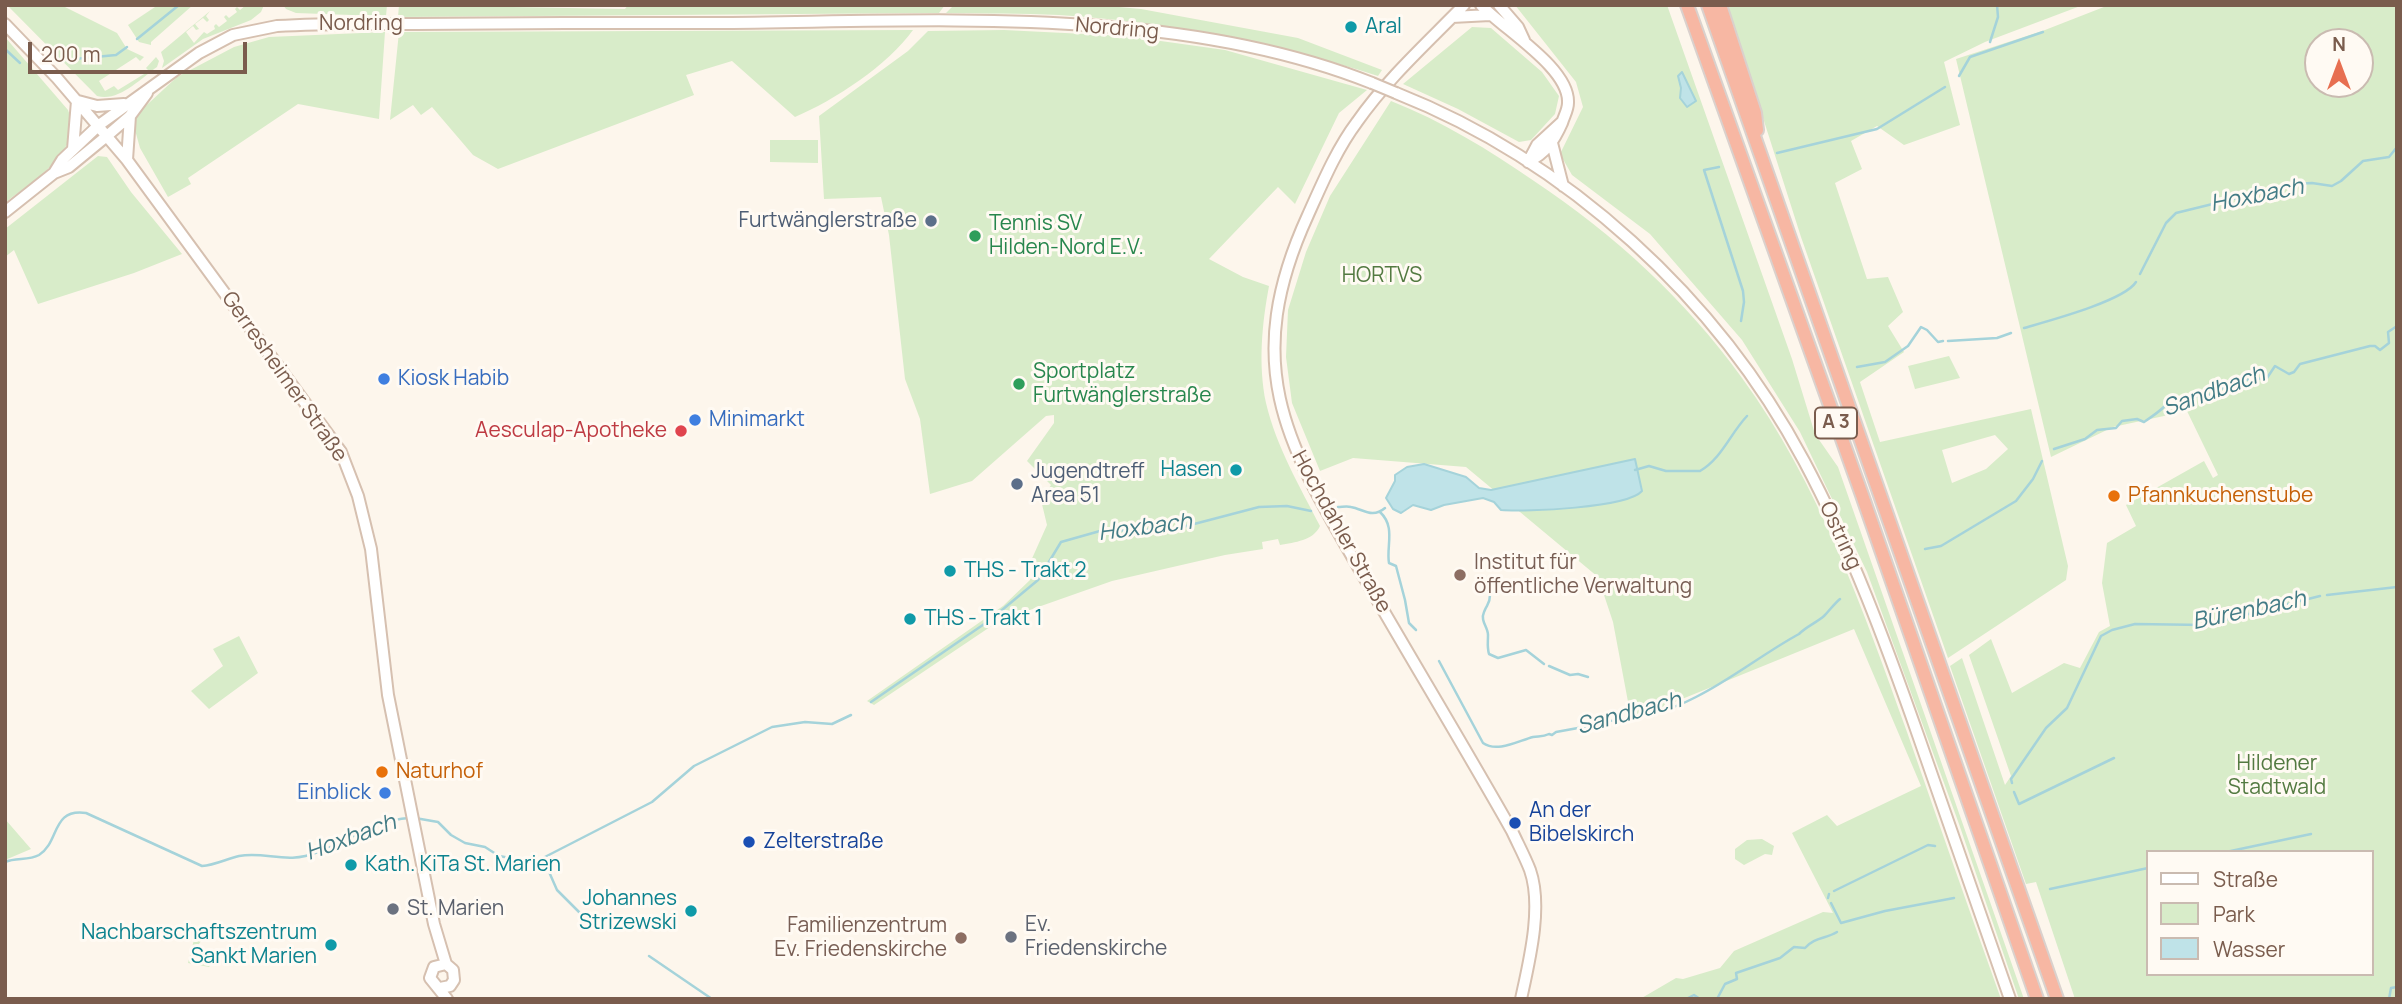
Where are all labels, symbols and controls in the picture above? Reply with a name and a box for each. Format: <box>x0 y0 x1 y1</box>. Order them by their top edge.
street label: Nordring <box>319 11 403 37</box>
street label: Nordring <box>1074 13 1160 45</box>
place label: Aral <box>1365 14 1402 40</box>
marker: Aral <box>1343 19 1359 35</box>
scale bar <box>32 28 250 72</box>
north arrow <box>2304 28 2374 98</box>
text: N <box>2332 31 2346 57</box>
text: 200 m <box>41 40 101 68</box>
water label: Hoxbach <box>2208 173 2306 219</box>
place label: Furtwänglerstraße <box>738 208 917 234</box>
place label: Tennis SV Hilden-Nord E.V. <box>989 211 1144 261</box>
marker: Furtwänglerstraße <box>923 213 939 229</box>
marker: Tennis SV Hilden-Nord E.V. <box>967 228 983 244</box>
park label: HORTVS <box>1342 263 1422 289</box>
street label: Gerresheimer Straße <box>216 287 352 467</box>
place label: Sportplatz Furtwänglerstraße <box>1033 359 1212 409</box>
water label: Sandbach <box>2159 361 2269 423</box>
place label: Kiosk Habib <box>398 366 509 392</box>
marker: Kiosk Habib <box>376 371 392 387</box>
marker: Sportplatz Furtwänglerstraße <box>1011 376 1027 392</box>
place label: Minimarkt <box>709 407 805 433</box>
road number: A 3 <box>1815 408 1857 438</box>
marker: Minimarkt <box>687 412 703 428</box>
place label: Aesculap-Apotheke <box>475 418 667 444</box>
marker: Aesculap-Apotheke <box>673 423 689 439</box>
street label: Hochdahler Straße <box>1286 447 1396 617</box>
place label: Hasen <box>1161 457 1222 483</box>
place label: Jugendtreff Area 51 <box>1031 459 1144 509</box>
marker: Hasen <box>1228 462 1244 478</box>
marker: Jugendtreff Area 51 <box>1009 476 1025 492</box>
place label: Pfannkuchenstube <box>2128 483 2313 509</box>
marker: Pfannkuchenstube <box>2106 488 2122 504</box>
street label: Ostring <box>1813 498 1867 574</box>
water label: Hoxbach <box>1097 509 1193 547</box>
place label: Institut für öffentliche Verwaltung <box>1474 550 1692 600</box>
place label: THS - Trakt 2 <box>964 558 1086 584</box>
marker: THS - Trakt 2 <box>942 563 958 579</box>
marker: Institut für öffentliche Verwaltung <box>1452 567 1468 583</box>
water label: Bürenbach <box>2190 586 2308 636</box>
place label: THS - Trakt 1 <box>924 606 1043 632</box>
marker: THS - Trakt 1 <box>902 611 918 627</box>
water label: Sandbach <box>1574 687 1684 741</box>
park label: Hildener Stadtwald <box>2228 751 2326 801</box>
place label: Naturhof <box>396 759 483 785</box>
marker: Naturhof <box>374 764 390 780</box>
place label: Einblick <box>297 780 371 806</box>
marker: Einblick <box>377 785 393 801</box>
place label: An der Bibelskirch <box>1529 798 1634 848</box>
water label: Hoxbach <box>302 809 400 867</box>
marker: An der Bibelskirch <box>1507 815 1523 831</box>
place label: Zelterstraße <box>763 829 884 855</box>
marker: Zelterstraße <box>741 834 757 850</box>
legend <box>2146 850 2374 976</box>
place label: Kath. KiTa St. Marien <box>365 852 561 878</box>
marker: Kath. KiTa St. Marien <box>343 857 359 873</box>
text: Straße <box>2213 865 2278 893</box>
place label: Johannes Strizewski <box>579 886 677 936</box>
place label: St. Marien <box>407 896 504 922</box>
text: Park <box>2213 900 2255 928</box>
marker: St. Marien <box>385 901 401 917</box>
marker: Johannes Strizewski <box>683 903 699 919</box>
place label: Ev. Friedenskirche <box>1025 912 1167 962</box>
place label: Familienzentrum Ev. Friedenskirche <box>774 913 947 963</box>
place label: Nachbarschaftszentrum Sankt Marien <box>81 920 317 970</box>
marker: Ev. Friedenskirche <box>1003 929 1019 945</box>
marker: Familienzentrum Ev. Friedenskirche <box>953 930 969 946</box>
text: Wasser <box>2213 935 2285 963</box>
marker: Nachbarschaftszentrum Sankt Marien <box>323 937 339 953</box>

